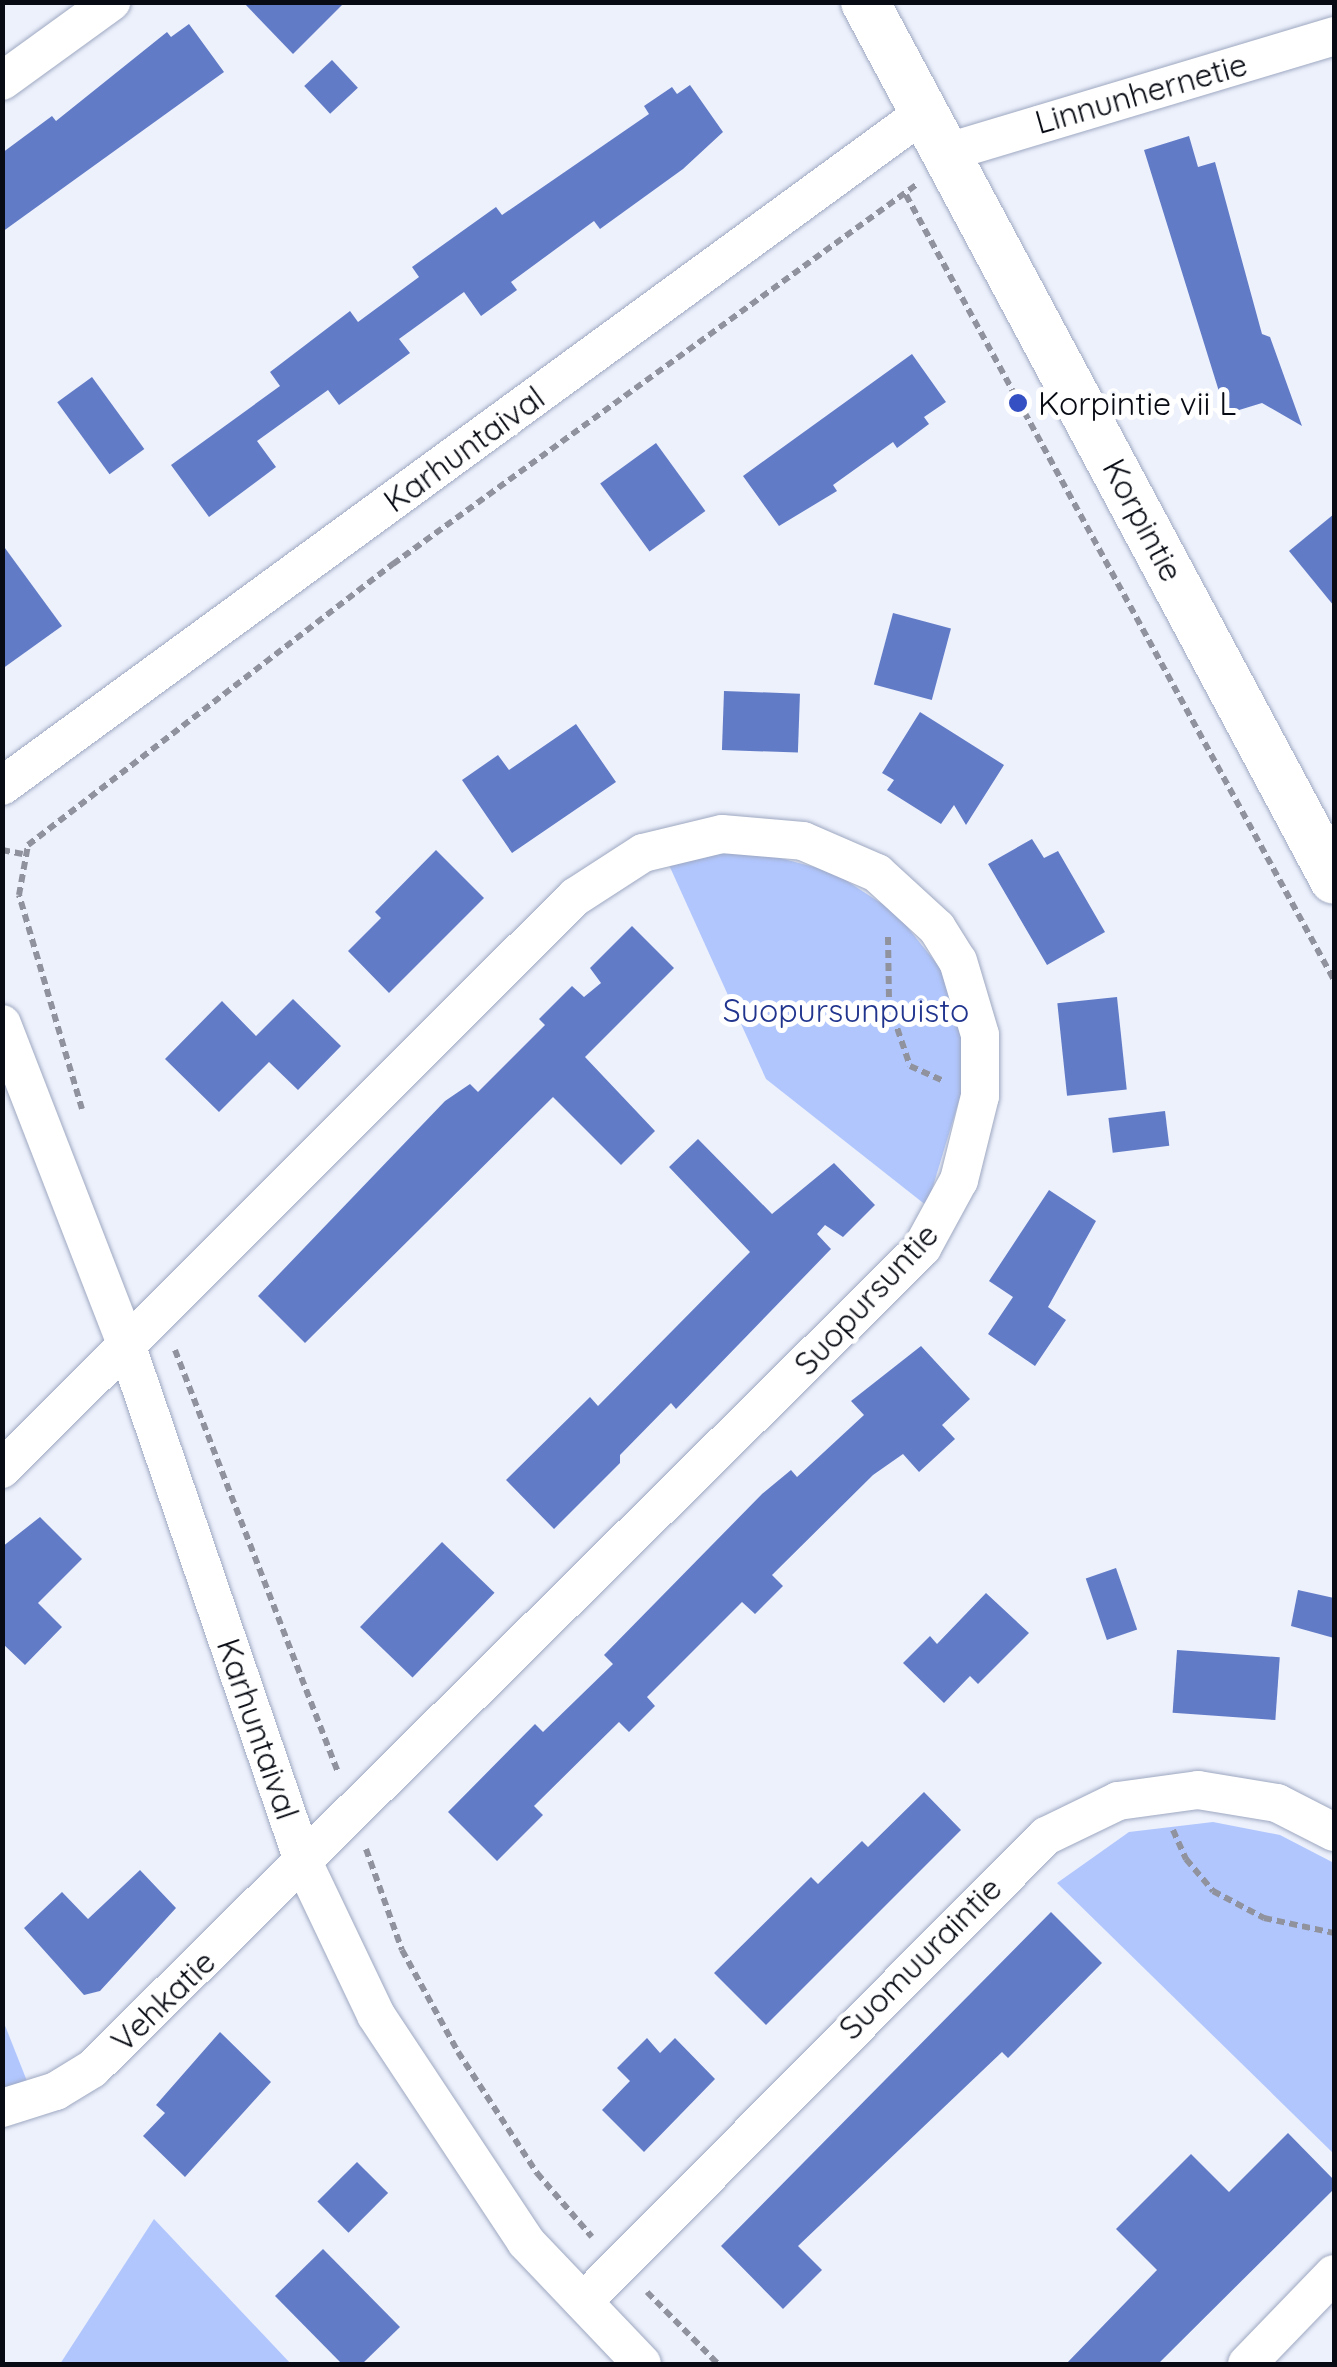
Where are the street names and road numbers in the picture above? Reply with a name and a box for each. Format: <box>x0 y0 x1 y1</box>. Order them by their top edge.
street label: Linnunhernetie <box>1031 44 1251 142</box>
street label: Karhuntaival <box>376 378 552 520</box>
street label: Korpintie <box>1095 452 1191 588</box>
street label: Suopursuntie <box>786 1215 946 1383</box>
street label: Karhuntaival <box>209 1633 307 1825</box>
street label: Suomuuraintie <box>831 1869 1009 2047</box>
street label: Vehkatie <box>103 1942 223 2060</box>

